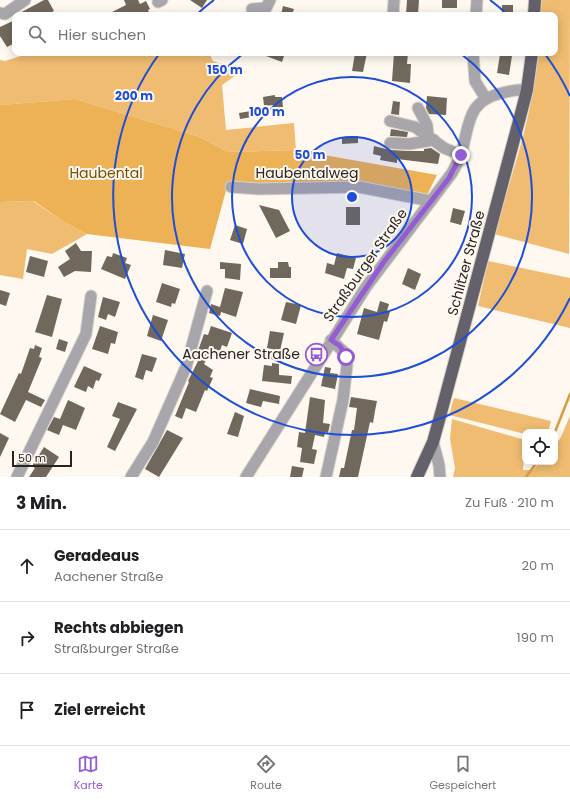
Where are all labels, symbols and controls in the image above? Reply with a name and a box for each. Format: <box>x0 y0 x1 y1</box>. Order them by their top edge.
search box <box>12 12 558 56</box>
icon: search <box>26 23 48 45</box>
text: Hier suchen <box>58 24 146 45</box>
text: 150 m <box>207 61 243 78</box>
text: 200 m <box>115 87 153 104</box>
text: 100 m <box>249 103 285 120</box>
text: 50 m <box>295 146 326 163</box>
route end <box>452 146 470 164</box>
park label: Haubental <box>69 163 143 183</box>
street label: Haubentalweg <box>256 163 358 183</box>
centre of rings <box>345 190 359 204</box>
street label: Straßburger Straße <box>318 204 412 326</box>
street label: Schlitzer Straße <box>442 208 490 318</box>
bus stop icon: Aachener Straße <box>303 341 329 367</box>
place label: Aachener Straße <box>182 344 300 364</box>
route start <box>337 348 355 366</box>
map controls <box>522 429 558 465</box>
button: locate <box>522 429 558 465</box>
scale bar <box>12 449 72 468</box>
text: 50 m <box>18 450 46 466</box>
text: 3 Min. <box>16 491 67 515</box>
text: Zu Fuß · 210 m <box>465 493 554 512</box>
text: Geradeaus <box>54 545 139 566</box>
icon: ahead <box>16 555 38 577</box>
text: 20 m <box>521 556 554 575</box>
text: Aachener Straße <box>54 567 163 586</box>
text: Rechts abbiegen <box>54 617 184 638</box>
icon: right <box>16 627 38 649</box>
text: 190 m <box>517 628 554 647</box>
text: Straßburger Straße <box>54 639 179 658</box>
icon: arrive <box>16 699 38 721</box>
text: Ziel erreicht <box>54 699 145 720</box>
tab: Karte <box>74 753 103 794</box>
tab: Route <box>250 753 282 794</box>
tab: Gespeichert <box>429 753 496 794</box>

